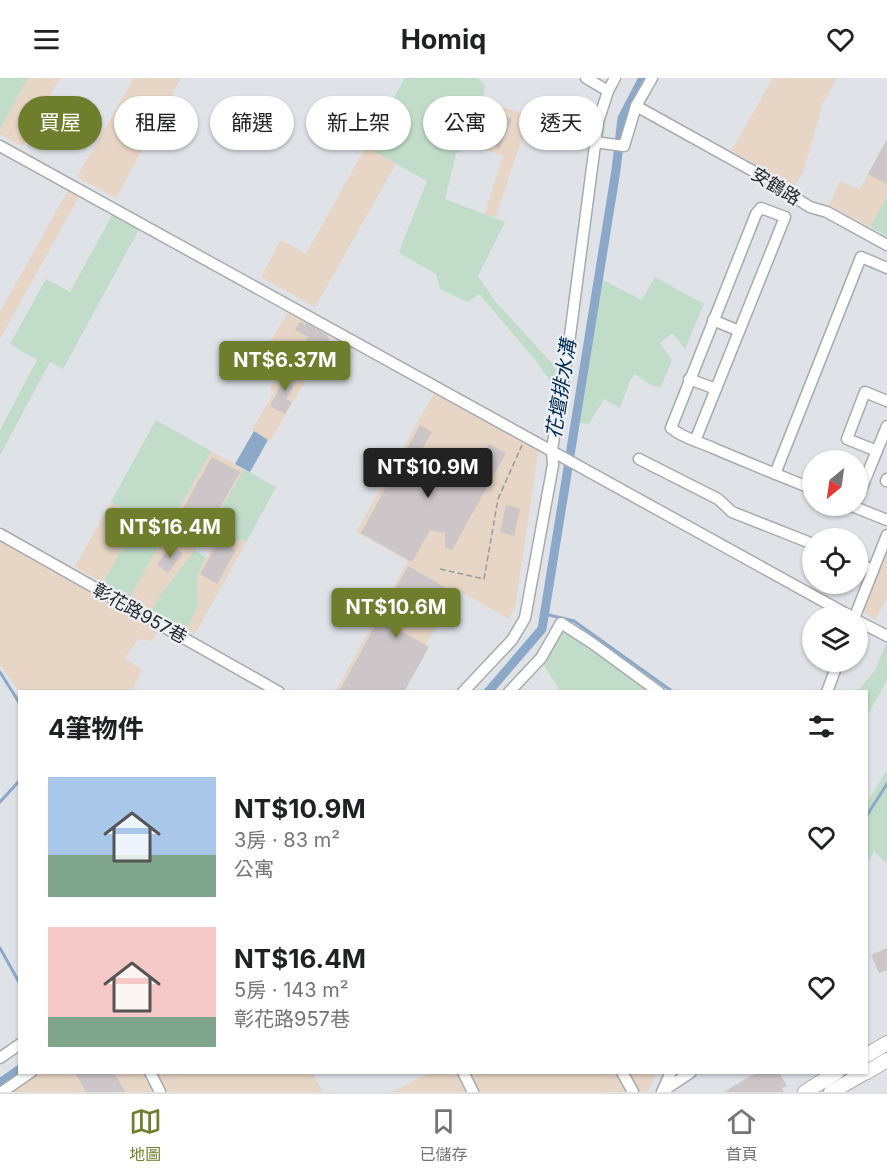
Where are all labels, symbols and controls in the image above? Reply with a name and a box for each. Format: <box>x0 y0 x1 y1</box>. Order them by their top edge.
icon: menu <box>30 23 63 56</box>
text: Homiq <box>401 23 486 56</box>
icon: heart <box>824 23 857 56</box>
chip: 買屋 <box>18 96 102 150</box>
chip: 租屋 <box>114 96 198 150</box>
chip: 篩選 <box>210 96 294 150</box>
chip: 新上架 <box>306 96 411 150</box>
chip: 公寓 <box>423 96 507 150</box>
chip: 透天 <box>519 96 603 150</box>
street label: 安鶴路 <box>748 163 804 209</box>
water label: 花壇排水溝 <box>541 335 581 440</box>
pin: NT$6.37M <box>223 341 347 392</box>
text: NT$6.37M <box>233 348 337 372</box>
pin: NT$10.9M <box>366 448 490 499</box>
north arrow <box>802 450 868 516</box>
map controls <box>802 450 868 672</box>
text: NT$10.9M <box>377 455 479 479</box>
pin: NT$16.4M <box>108 508 232 559</box>
text: NT$16.4M <box>119 515 221 539</box>
button: locate <box>802 528 868 594</box>
street label: 彰花路957巷 <box>89 579 191 647</box>
pin: NT$10.6M <box>334 588 458 639</box>
text: NT$10.6M <box>346 595 446 619</box>
button: layers <box>802 606 868 672</box>
icon: filters <box>805 710 838 743</box>
text: 4筆物件 <box>48 713 144 744</box>
text: NT$10.9M <box>234 793 366 824</box>
icon: home <box>96 801 168 873</box>
icon: heart <box>805 821 838 854</box>
text: 3房 · 83 m² <box>234 828 340 852</box>
text: 公寓 <box>234 857 274 881</box>
text: NT$16.4M <box>234 943 366 974</box>
icon: home <box>96 951 168 1023</box>
icon: heart <box>805 971 838 1004</box>
text: 5房 · 143 m² <box>234 978 349 1002</box>
text: 彰花路957巷 <box>234 1007 350 1031</box>
tab: 地圖 <box>129 1105 162 1165</box>
tab: 已儲存 <box>419 1105 468 1165</box>
tab: 首頁 <box>725 1105 758 1165</box>

